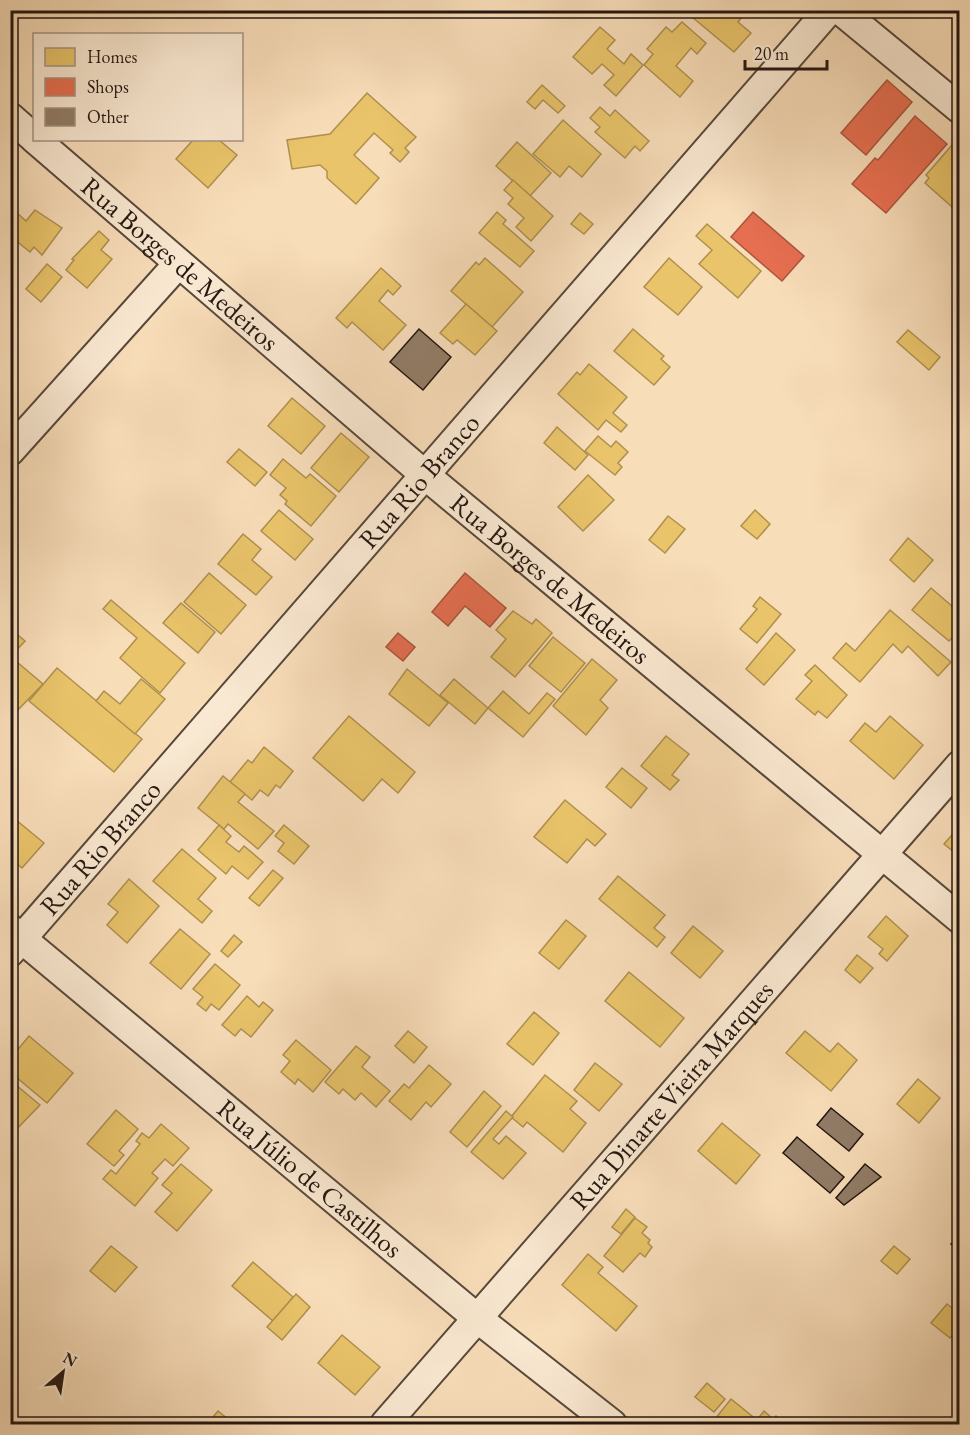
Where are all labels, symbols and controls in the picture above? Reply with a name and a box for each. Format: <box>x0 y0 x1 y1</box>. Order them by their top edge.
legend <box>33 33 243 141</box>
scale bar <box>745 33 828 71</box>
text: 20 m <box>754 42 789 65</box>
text: Homes <box>87 45 138 68</box>
text: Shops <box>87 75 129 98</box>
text: Other <box>87 105 129 128</box>
street label: Rua Borges de Medeiros <box>74 169 286 358</box>
street label: Rua Rio Branco <box>351 406 487 556</box>
street label: Rua Borges de Medeiros <box>443 485 658 672</box>
street label: Rua Rio Branco <box>32 773 169 922</box>
street label: Rua Dinarte Vieira Marques <box>562 973 781 1217</box>
street label: Rua Júlio de Castilhos <box>210 1091 410 1266</box>
north arrow <box>33 1342 93 1402</box>
text: N <box>59 1347 81 1372</box>

